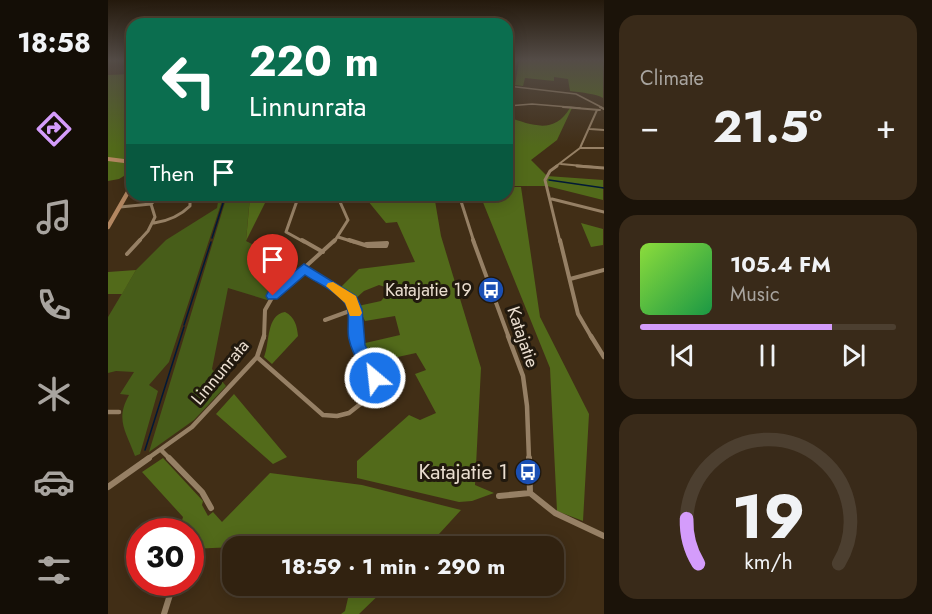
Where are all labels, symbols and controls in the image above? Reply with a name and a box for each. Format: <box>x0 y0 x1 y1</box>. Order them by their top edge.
text: 18:58 <box>17 23 91 62</box>
text: 220 m <box>249 31 379 92</box>
icon: left <box>150 42 228 120</box>
text: Climate <box>640 64 704 93</box>
text: Linnunrata <box>249 87 367 126</box>
text: 21.5° <box>713 94 822 159</box>
text: − <box>640 103 659 150</box>
text: + <box>876 103 896 150</box>
icon: directions <box>33 108 75 150</box>
icon: arrive <box>207 156 240 189</box>
text: Then <box>150 157 195 189</box>
icon: music <box>33 196 75 238</box>
pin <box>247 234 298 296</box>
icon: arrive <box>256 243 289 276</box>
text: 105.4 FM <box>730 248 831 280</box>
bus stop icon: Katajatie 19 <box>476 275 506 305</box>
place label: Katajatie 19 <box>385 277 472 303</box>
text: Music <box>730 280 780 309</box>
icon: phone <box>33 284 75 326</box>
street label: Katajatie <box>500 303 546 371</box>
street label: Linnunrata <box>185 334 255 410</box>
icon: previous <box>666 339 699 372</box>
icon: pause <box>751 339 784 372</box>
icon: next <box>837 339 870 372</box>
position arrow <box>343 346 407 410</box>
icon: climate <box>33 373 75 415</box>
place label: Katajatie 1 <box>418 457 508 487</box>
bus stop icon: Katajatie 1 <box>513 457 543 487</box>
icon: car <box>33 461 75 503</box>
text: 19 <box>731 471 805 561</box>
speed limit sign: 30 <box>126 518 204 596</box>
text: km/h <box>744 546 792 577</box>
icon: filters <box>33 549 75 591</box>
text: 18:59 · 1 min · 290 m <box>281 550 505 582</box>

